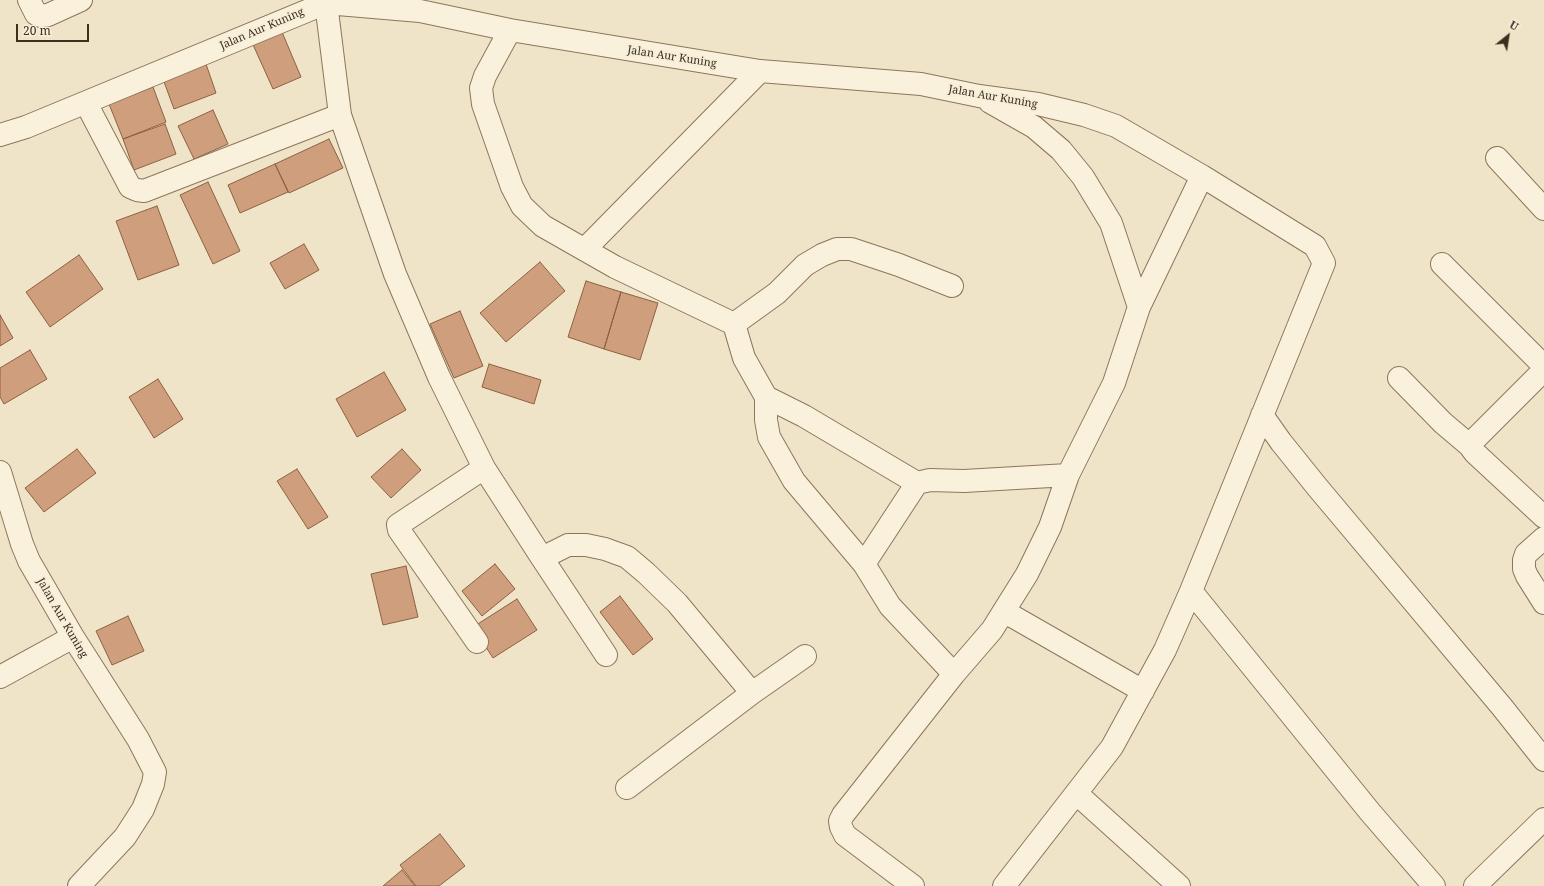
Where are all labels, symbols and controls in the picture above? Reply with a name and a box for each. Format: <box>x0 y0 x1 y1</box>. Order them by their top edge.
street label: Jalan Aur Kuning <box>218 5 306 53</box>
scale bar <box>18 16 91 42</box>
north arrow <box>1488 16 1528 56</box>
text: U <box>1507 17 1522 34</box>
text: 20 m <box>23 22 51 39</box>
street label: Jalan Aur Kuning <box>626 43 718 71</box>
street label: Jalan Aur Kuning <box>947 83 1039 111</box>
street label: Jalan Aur Kuning <box>34 576 90 660</box>

